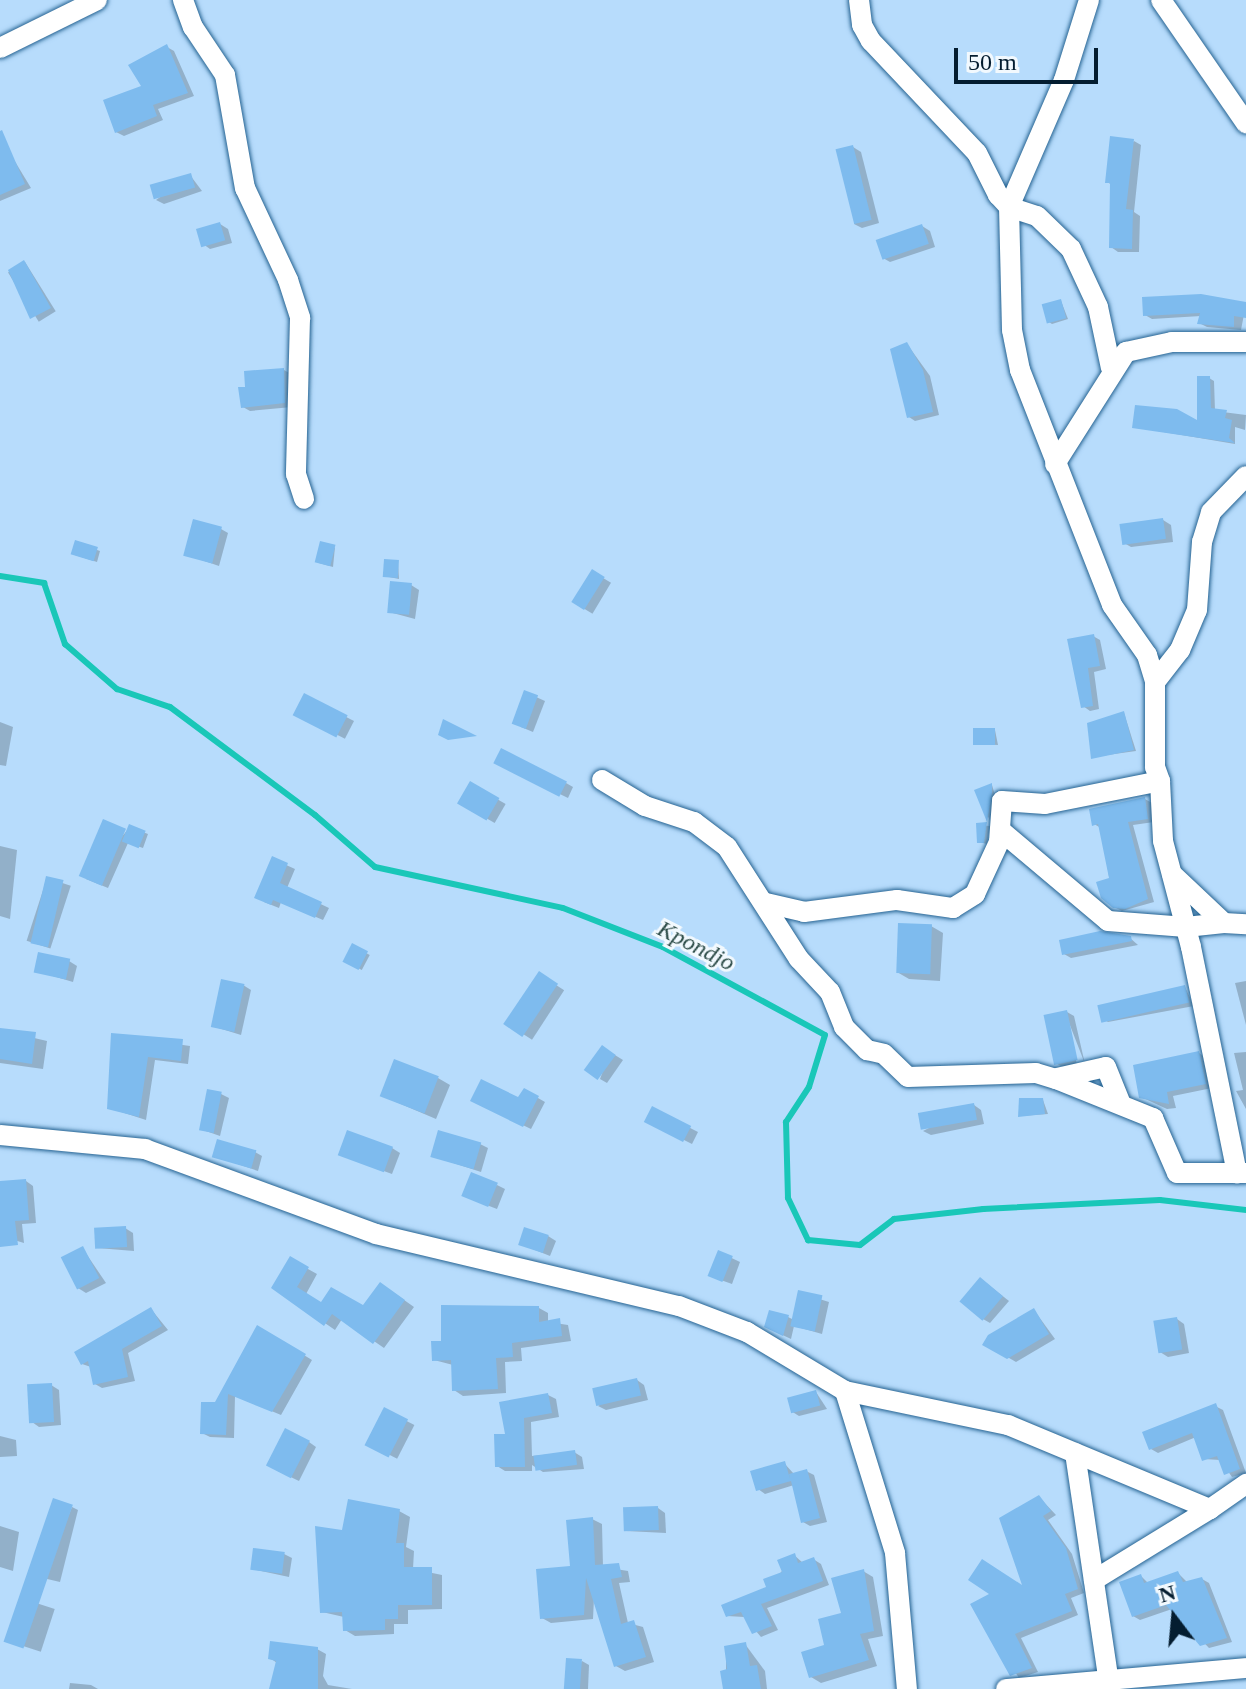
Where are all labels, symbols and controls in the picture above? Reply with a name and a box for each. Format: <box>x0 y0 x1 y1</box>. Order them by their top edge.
scale bar <box>958 32 1102 82</box>
text: 50 m <box>968 49 1017 75</box>
water label: Kpondjo <box>653 914 739 978</box>
north arrow <box>1134 1577 1214 1657</box>
text: N <box>1156 1579 1178 1608</box>

